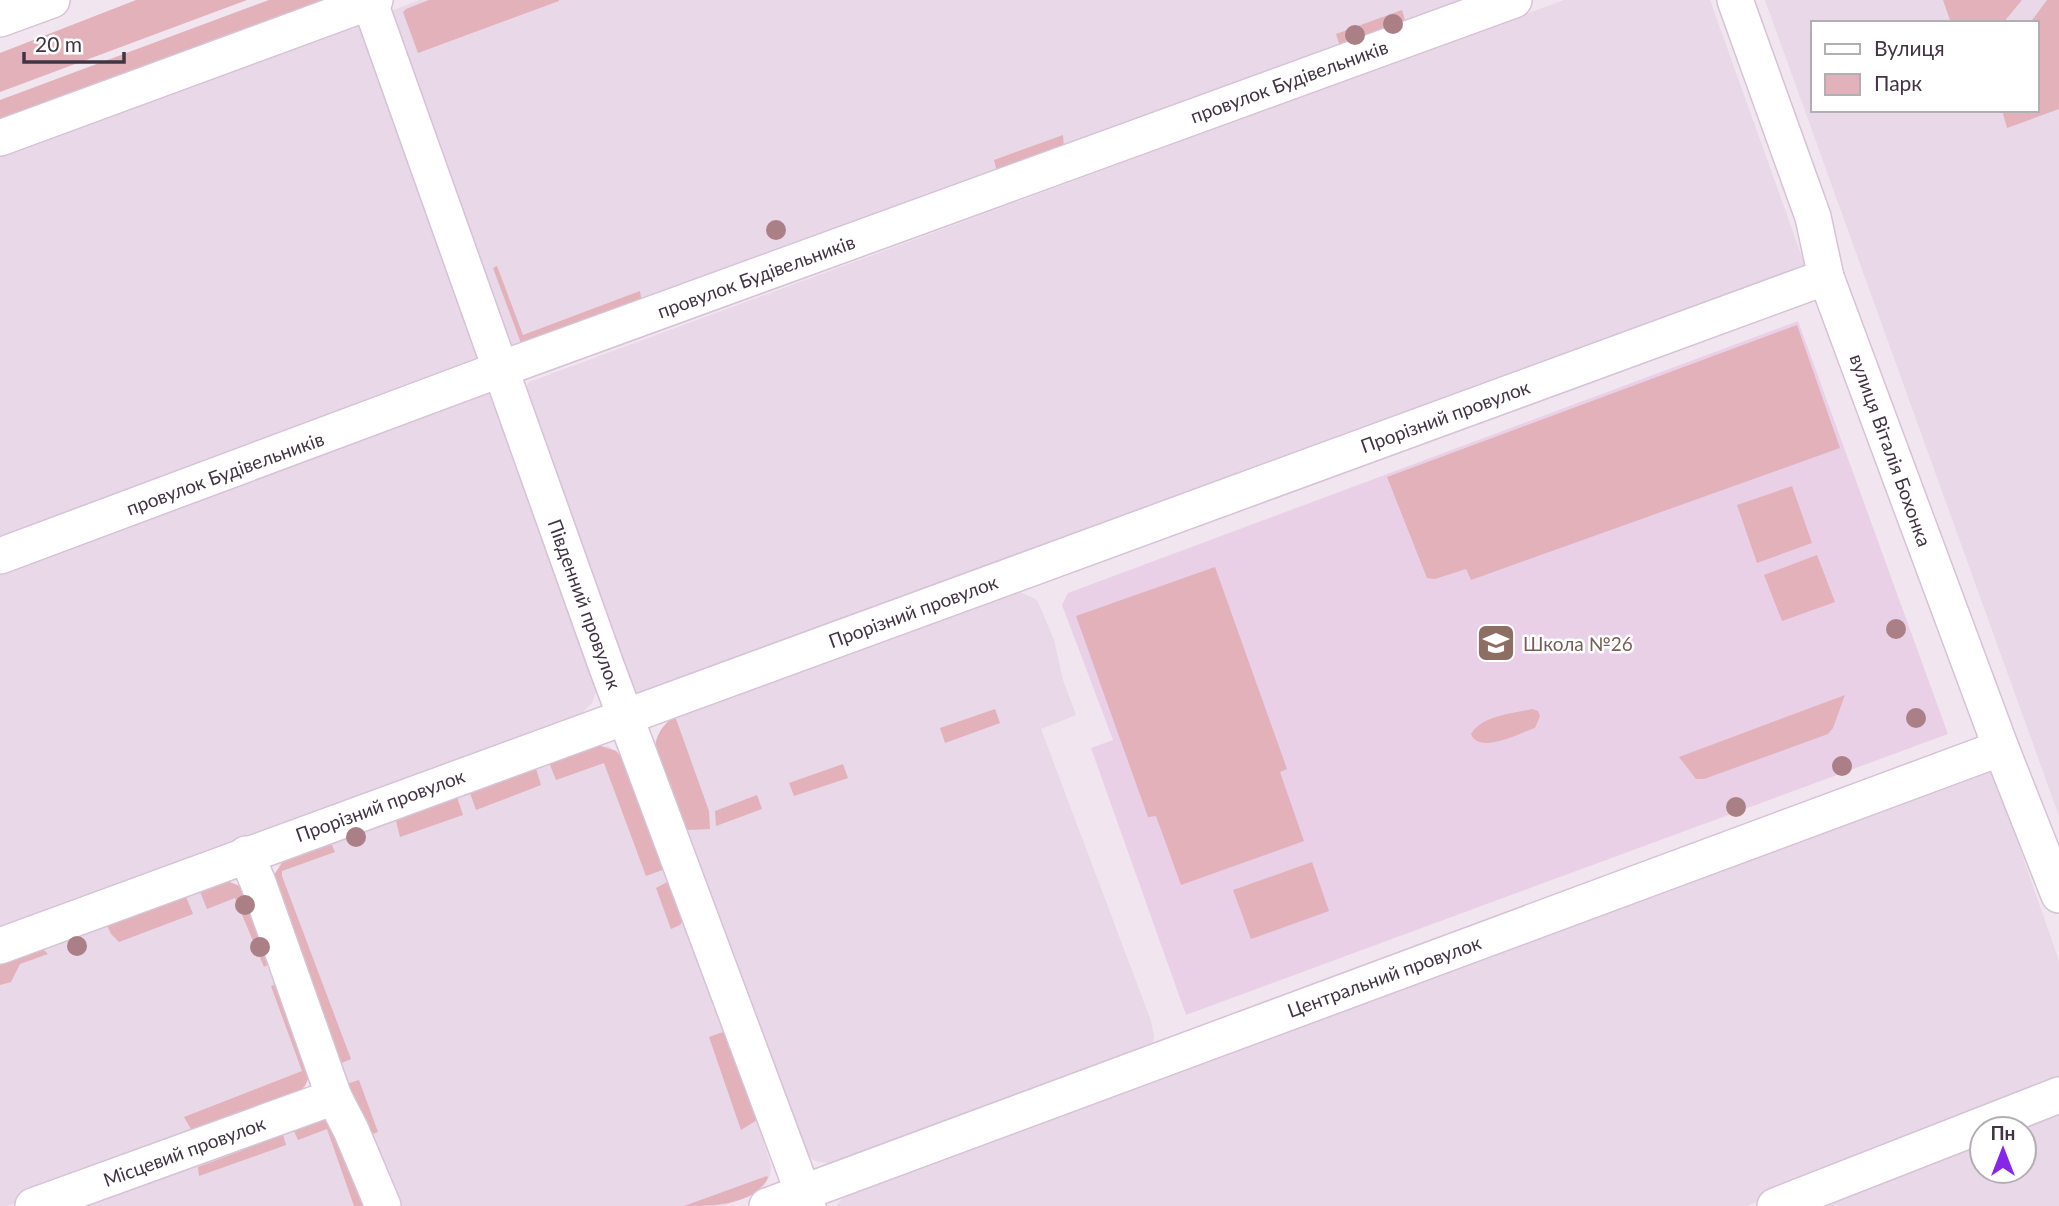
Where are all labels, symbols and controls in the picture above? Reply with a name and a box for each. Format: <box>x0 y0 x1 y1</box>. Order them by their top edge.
scale bar <box>24 21 124 65</box>
legend <box>1811 21 2038 112</box>
text: 20 m <box>35 31 82 56</box>
street label: провулок Будівельників <box>1187 35 1391 127</box>
text: Вулиця <box>1874 35 1945 60</box>
text: Парк <box>1874 70 1922 95</box>
street label: провулок Будівельників <box>654 230 858 322</box>
street label: вулиця Віталія Бохонка <box>1845 351 1937 549</box>
street label: Прорізний провулок <box>1357 375 1533 457</box>
street label: провулок Будівельників <box>123 427 327 519</box>
street label: Південний провулок <box>544 516 627 692</box>
street label: Прорізний провулок <box>825 570 1001 652</box>
school or university icon: Школа №26 <box>1475 622 1517 664</box>
place label: Школа №26 <box>1523 632 1633 655</box>
street label: Прорізний провулок <box>292 764 468 846</box>
street label: Центральний провулок <box>1284 930 1484 1022</box>
street label: Місцевий провулок <box>100 1111 268 1191</box>
north arrow <box>1968 1115 2038 1185</box>
text: Пн <box>1991 1121 2015 1144</box>

